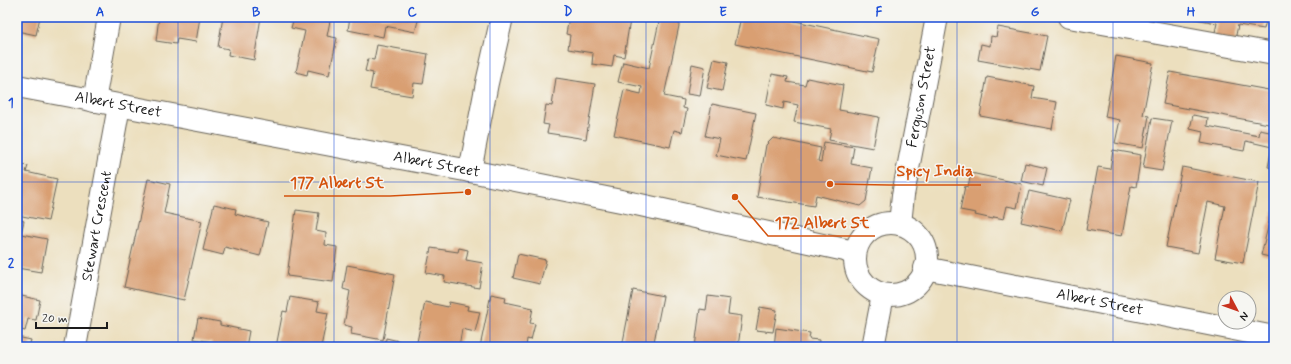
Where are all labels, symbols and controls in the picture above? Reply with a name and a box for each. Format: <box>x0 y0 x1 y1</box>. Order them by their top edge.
text: A <box>96 4 104 21</box>
text: B <box>252 4 261 21</box>
text: C <box>407 4 417 21</box>
text: D <box>564 4 573 21</box>
text: E <box>719 4 727 21</box>
text: F <box>876 4 883 21</box>
text: G <box>1031 4 1040 21</box>
text: H <box>1187 4 1196 21</box>
street label: Ferguson Street <box>902 44 941 149</box>
street label: Albert Street <box>73 87 163 123</box>
text: 1 <box>8 95 14 112</box>
street label: Albert Street <box>392 147 482 183</box>
callout: Spicy India <box>889 157 981 185</box>
text: Spicy India <box>897 161 973 182</box>
callout: 177 Albert St <box>284 168 390 196</box>
street label: Stewart Crescent <box>77 169 117 283</box>
text: 177 Albert St <box>290 173 384 194</box>
callout: 172 Albert St <box>768 208 875 236</box>
text: 172 Albert St <box>775 213 870 234</box>
text: 2 <box>8 255 15 272</box>
street label: Albert Street <box>1055 284 1145 321</box>
north arrow <box>1217 290 1257 330</box>
scale bar <box>36 304 107 330</box>
text: N <box>1236 309 1251 323</box>
text: 20 m <box>42 311 68 327</box>

